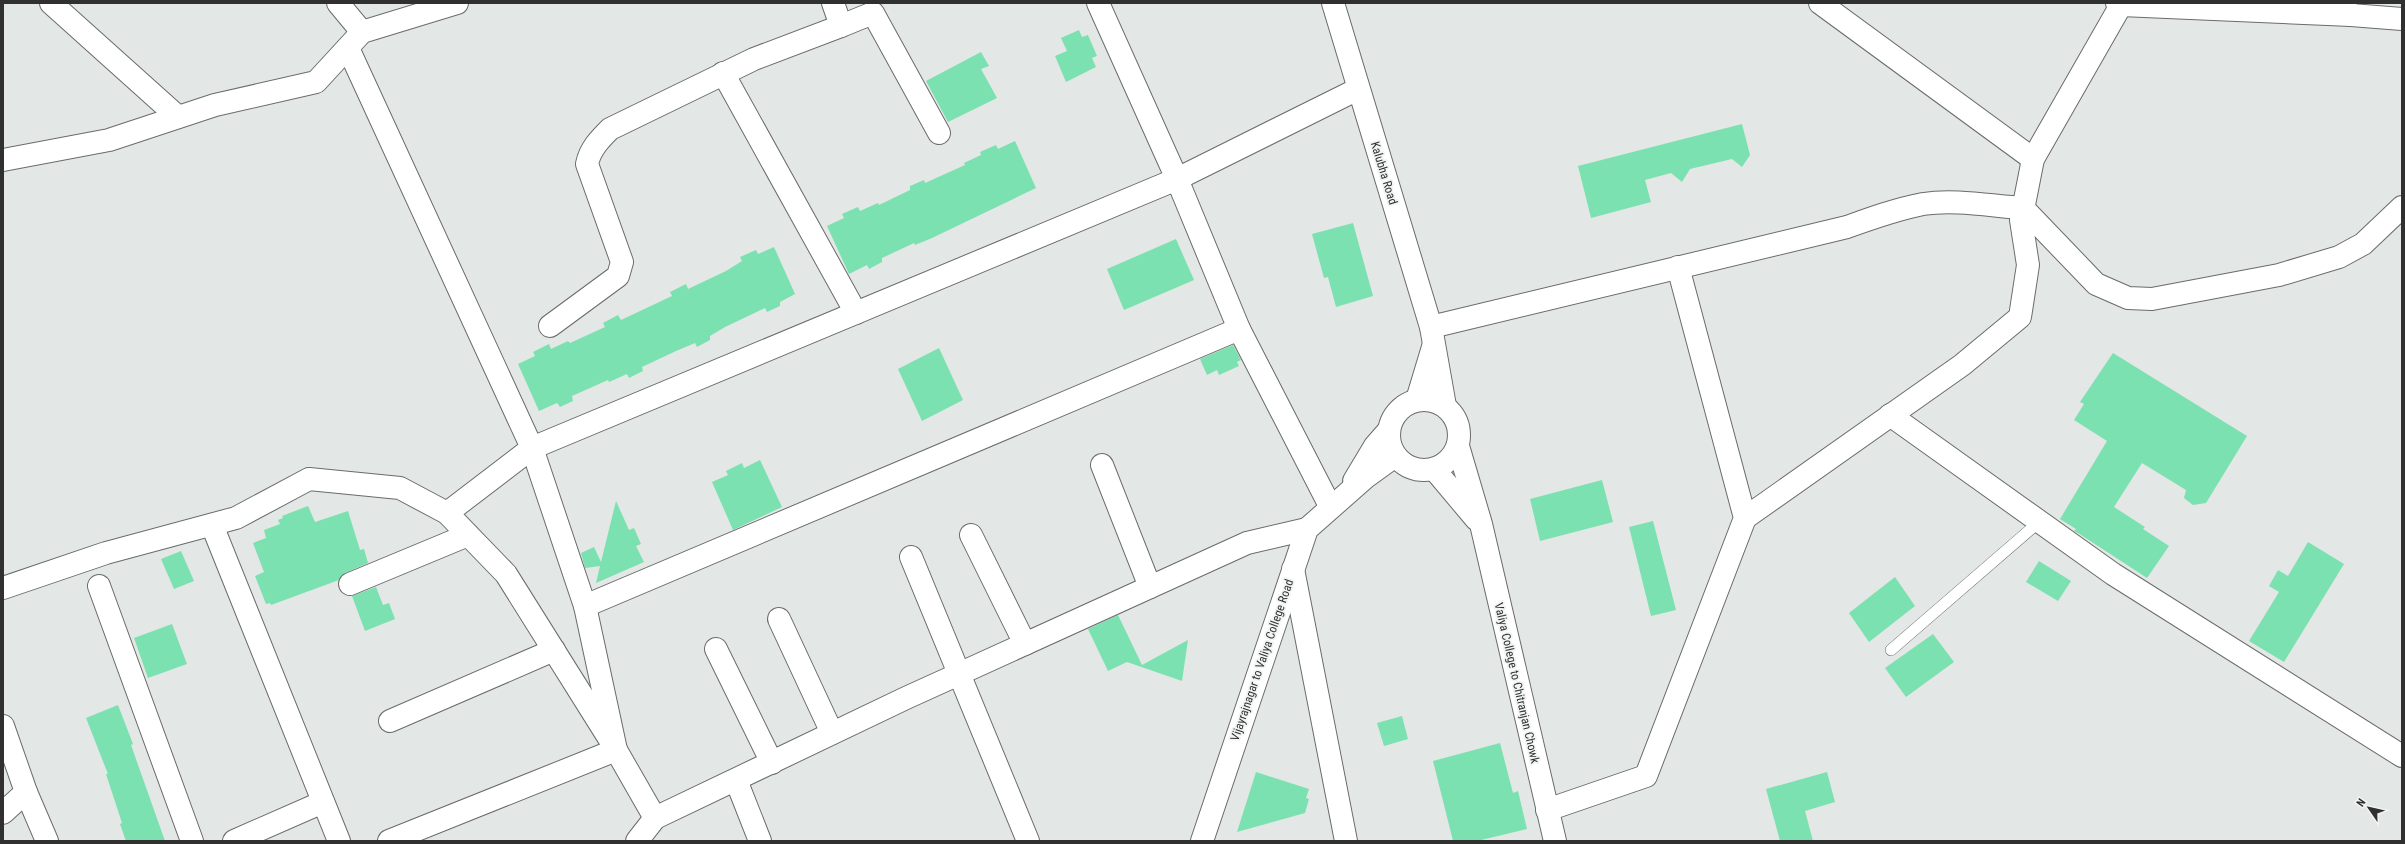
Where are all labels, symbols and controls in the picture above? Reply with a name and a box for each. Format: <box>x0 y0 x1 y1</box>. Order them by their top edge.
street label: Kalubha Road <box>1368 140 1400 206</box>
street label: Vijayrajnagar to Valiya College Road <box>1228 577 1296 743</box>
street label: Valiya College to Chitranjan Chowk <box>1492 601 1542 765</box>
north arrow <box>2349 788 2389 828</box>
text: N <box>2354 796 2369 809</box>

